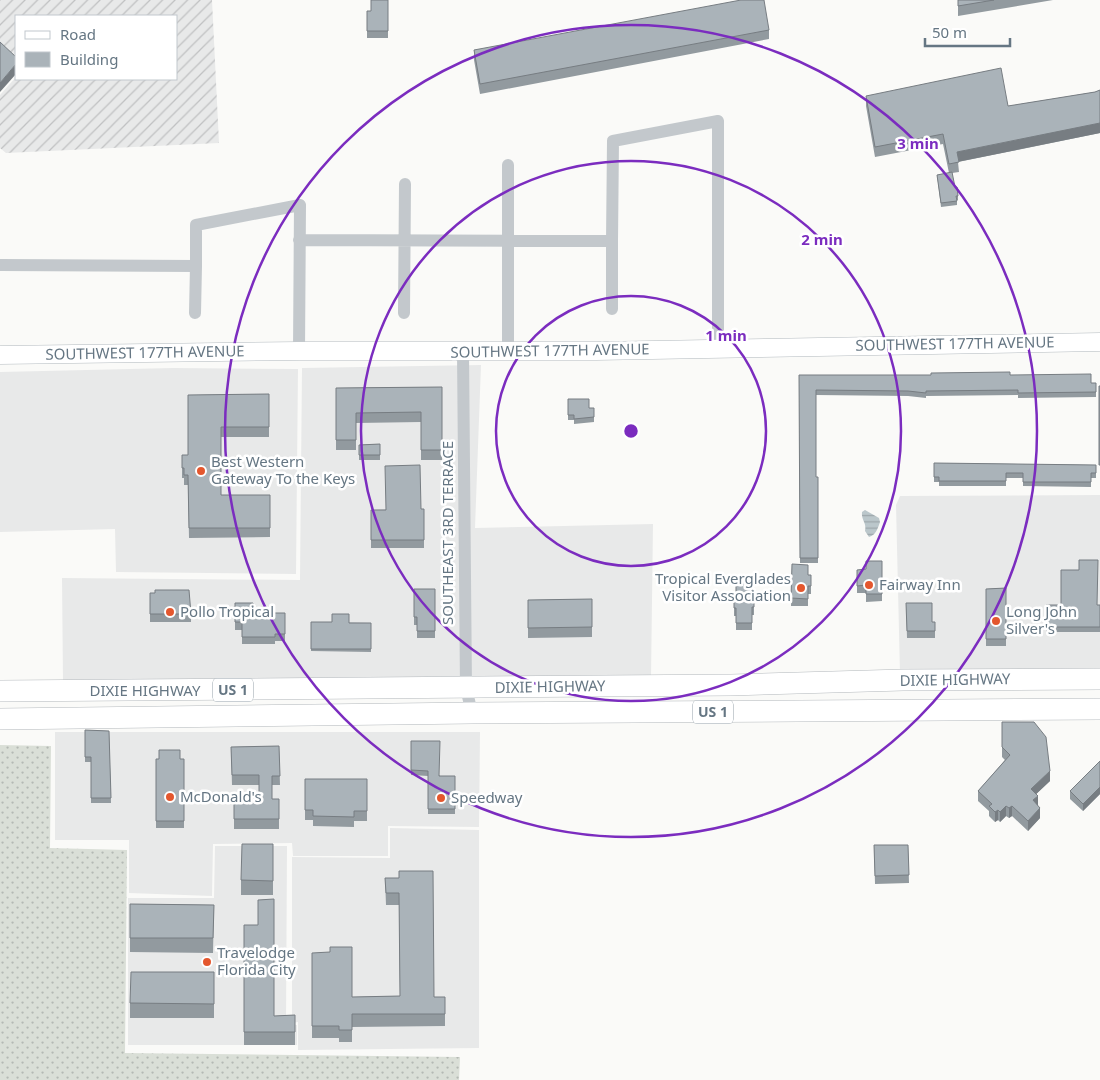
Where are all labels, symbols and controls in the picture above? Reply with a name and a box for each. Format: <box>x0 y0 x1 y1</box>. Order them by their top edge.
legend <box>15 15 178 80</box>
scale bar <box>925 15 1010 47</box>
text: 50 m <box>932 22 967 42</box>
text: Road <box>60 24 96 44</box>
text: Building <box>60 49 118 69</box>
text: 3 min <box>897 133 939 153</box>
text: 2 min <box>801 229 843 249</box>
text: 1 min <box>705 325 747 345</box>
street label: SOUTHWEST 177TH AVENUE <box>855 331 1055 355</box>
street label: SOUTHWEST 177TH AVENUE <box>450 338 650 362</box>
street label: SOUTHWEST 177TH AVENUE <box>45 340 245 364</box>
centre of rings <box>622 422 640 440</box>
street label: SOUTHEAST 3RD TERRACE <box>437 441 457 625</box>
place label: Best Western Gateway To the Keys <box>211 451 355 488</box>
marker: Best Western Gateway To the Keys <box>195 465 207 477</box>
place label: Tropical Everglades Visitor Association <box>655 568 791 605</box>
place label: Fairway Inn <box>879 574 961 594</box>
marker: Fairway Inn <box>863 579 875 591</box>
marker: Tropical Everglades Visitor Association <box>795 582 807 594</box>
place label: Pollo Tropical <box>180 601 274 621</box>
place label: Long John Silver's <box>1006 601 1077 638</box>
marker: Pollo Tropical <box>164 606 176 618</box>
marker: Long John Silver's <box>990 615 1002 627</box>
street label: DIXIE HIGHWAY <box>899 668 1011 690</box>
street label: DIXIE HIGHWAY <box>494 675 606 697</box>
road number: US 1 <box>213 678 253 702</box>
street label: DIXIE HIGHWAY <box>90 680 201 700</box>
road number: US 1 <box>693 700 733 724</box>
place label: McDonald's <box>180 786 262 806</box>
place label: Speedway <box>451 787 523 807</box>
marker: McDonald's <box>164 791 176 803</box>
marker: Speedway <box>435 792 447 804</box>
place label: Travelodge Florida City <box>217 942 296 979</box>
marker: Travelodge Florida City <box>201 956 213 968</box>

